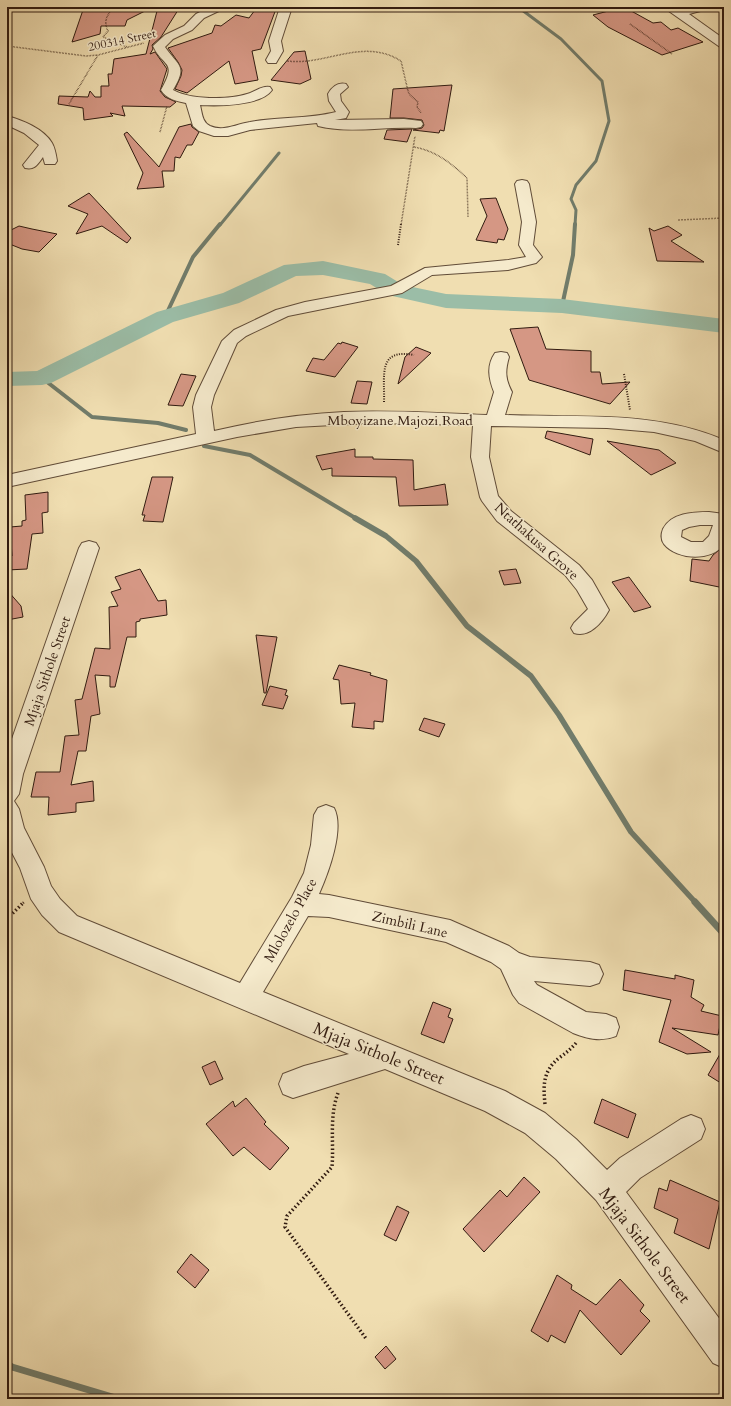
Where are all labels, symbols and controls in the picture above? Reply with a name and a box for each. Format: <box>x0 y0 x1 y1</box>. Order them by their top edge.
street label: 200314 Street <box>87 25 158 55</box>
street label: Mboyizane Majozi Road <box>327 411 473 430</box>
street label: Ntathakusa Grove <box>490 498 583 584</box>
street label: Mjaja Sithole Street <box>20 613 75 729</box>
street label: Mlolozelo Place <box>259 875 321 966</box>
street label: Zimbili Lane <box>370 907 450 942</box>
street label: Mjaja Sithole Street <box>310 1017 448 1090</box>
street label: Mjaja Sithole Street <box>593 1183 696 1308</box>

